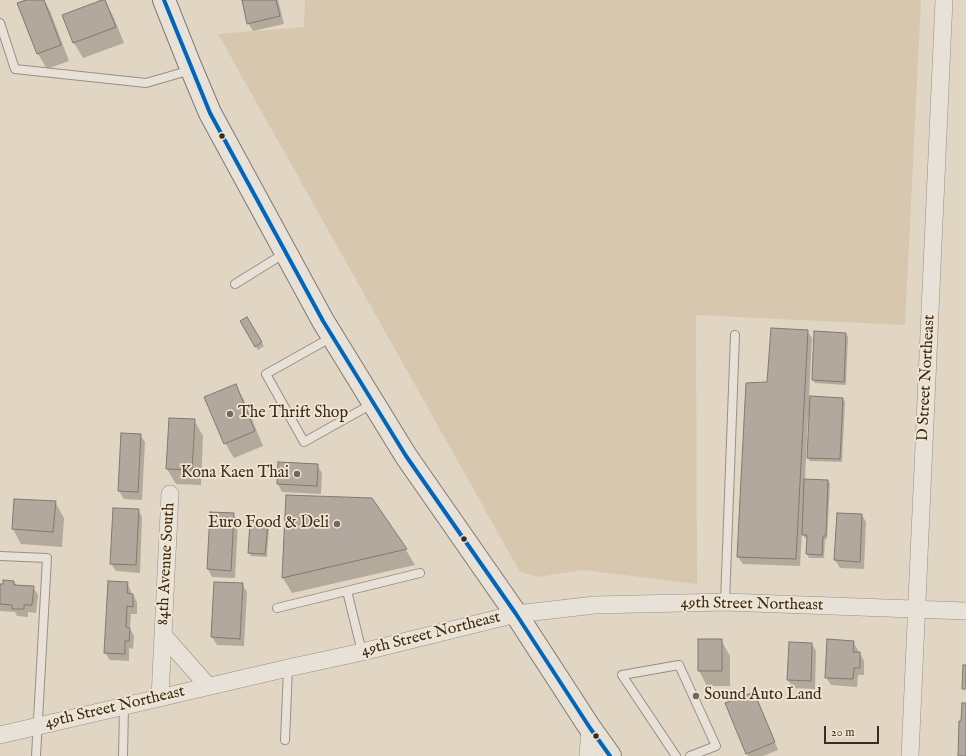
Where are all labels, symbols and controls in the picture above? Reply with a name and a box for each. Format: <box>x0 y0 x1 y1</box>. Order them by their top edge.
unlabelled marker <box>217 131 227 141</box>
street label: D Street Northeast <box>914 314 940 442</box>
place label: The Thrift Shop <box>238 404 348 424</box>
marker: The Thrift Shop <box>225 409 235 419</box>
place label: Kona Kaen Thai <box>181 464 289 484</box>
marker: Kona Kaen Thai <box>292 469 302 479</box>
street label: 84th Avenue South <box>154 502 180 626</box>
place label: Euro Food & Deli <box>208 514 329 534</box>
marker: Euro Food & Deli <box>332 519 342 529</box>
unlabelled marker <box>459 534 469 544</box>
street label: 49th Street Northeast <box>680 594 824 616</box>
street label: 49th Street Northeast <box>359 608 503 662</box>
street label: 49th Street Northeast <box>43 683 187 733</box>
place label: Sound Auto Land <box>704 686 822 706</box>
marker: Sound Auto Land <box>691 691 701 701</box>
scale bar <box>826 718 881 744</box>
text: 20 m <box>831 725 854 740</box>
unlabelled marker <box>591 731 601 741</box>

